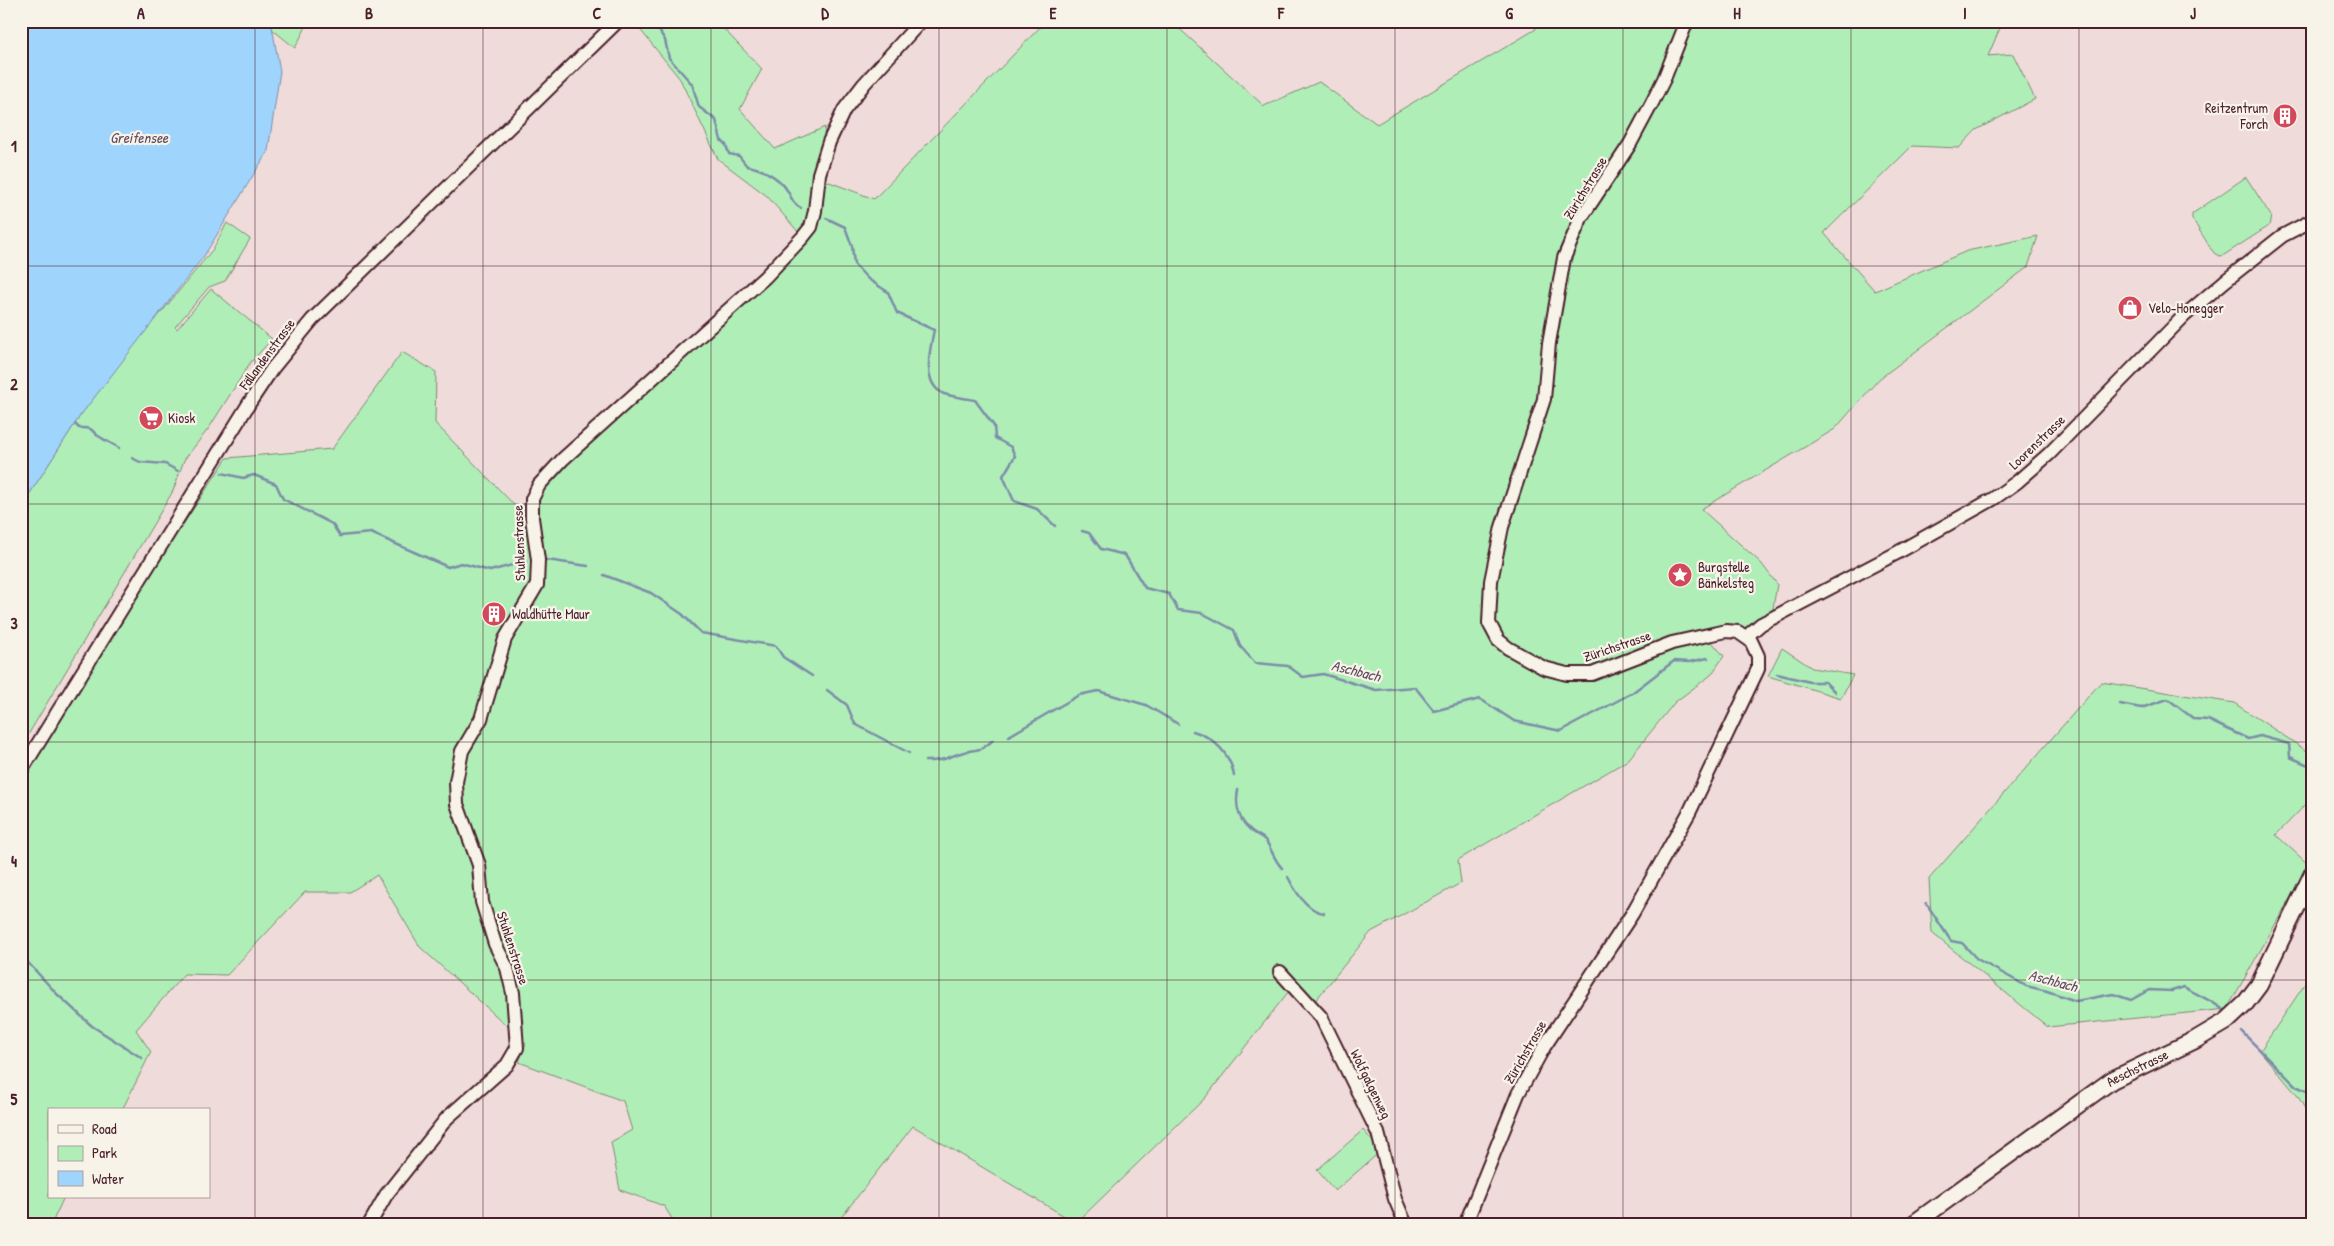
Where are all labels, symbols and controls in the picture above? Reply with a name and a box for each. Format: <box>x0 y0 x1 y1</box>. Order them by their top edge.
text: A <box>137 2 145 24</box>
text: B <box>365 2 373 24</box>
text: C <box>593 2 602 24</box>
text: D <box>821 2 829 24</box>
text: E <box>1049 2 1057 24</box>
text: F <box>1277 2 1285 24</box>
text: G <box>1505 2 1513 24</box>
text: H <box>1733 2 1741 24</box>
text: I <box>1963 2 1967 24</box>
text: J <box>2190 2 2196 24</box>
place label: Reitzentrum Forch <box>2205 98 2268 133</box>
building icon: Reitzentrum Forch <box>2272 103 2298 129</box>
water label: Greifensee <box>110 127 169 148</box>
text: 1 <box>11 135 17 157</box>
street label: Zürichstrasse <box>1558 152 1611 223</box>
shop icon: Velo-Honegger <box>2117 295 2143 321</box>
place label: Velo-Honegger <box>2148 298 2225 318</box>
street label: Fällandenstrasse <box>234 314 299 394</box>
text: 2 <box>10 373 18 395</box>
supermarket icon: Kiosk <box>138 405 164 431</box>
place label: Kiosk <box>168 408 195 427</box>
street label: Loorenstrasse <box>2004 410 2069 473</box>
street label: Stuhlenstrasse <box>508 504 529 581</box>
place label: Burgstelle Bänkelsteg <box>1698 557 1754 593</box>
place icon: Burgstelle Bänkelsteg <box>1667 562 1693 588</box>
building icon: Waldhütte Maur <box>481 601 507 627</box>
place label: Waldhütte Maur <box>512 604 591 623</box>
text: 3 <box>10 612 18 634</box>
street label: Zürichstrasse <box>1581 625 1653 666</box>
water label: Aschbach <box>1330 654 1384 687</box>
text: 4 <box>11 850 17 872</box>
street label: Stuhlenstrasse <box>493 909 534 987</box>
water label: Aschbach <box>2027 964 2081 997</box>
street label: Zürichstrasse <box>1499 1016 1550 1087</box>
street label: Aeschstrasse <box>2102 1044 2171 1090</box>
street label: Wolfgalgenweg <box>1346 1046 1396 1122</box>
text: 5 <box>11 1088 18 1110</box>
legend <box>48 1108 210 1198</box>
text: Road <box>92 1118 117 1139</box>
text: Park <box>92 1142 117 1163</box>
text: Water <box>92 1168 124 1189</box>

